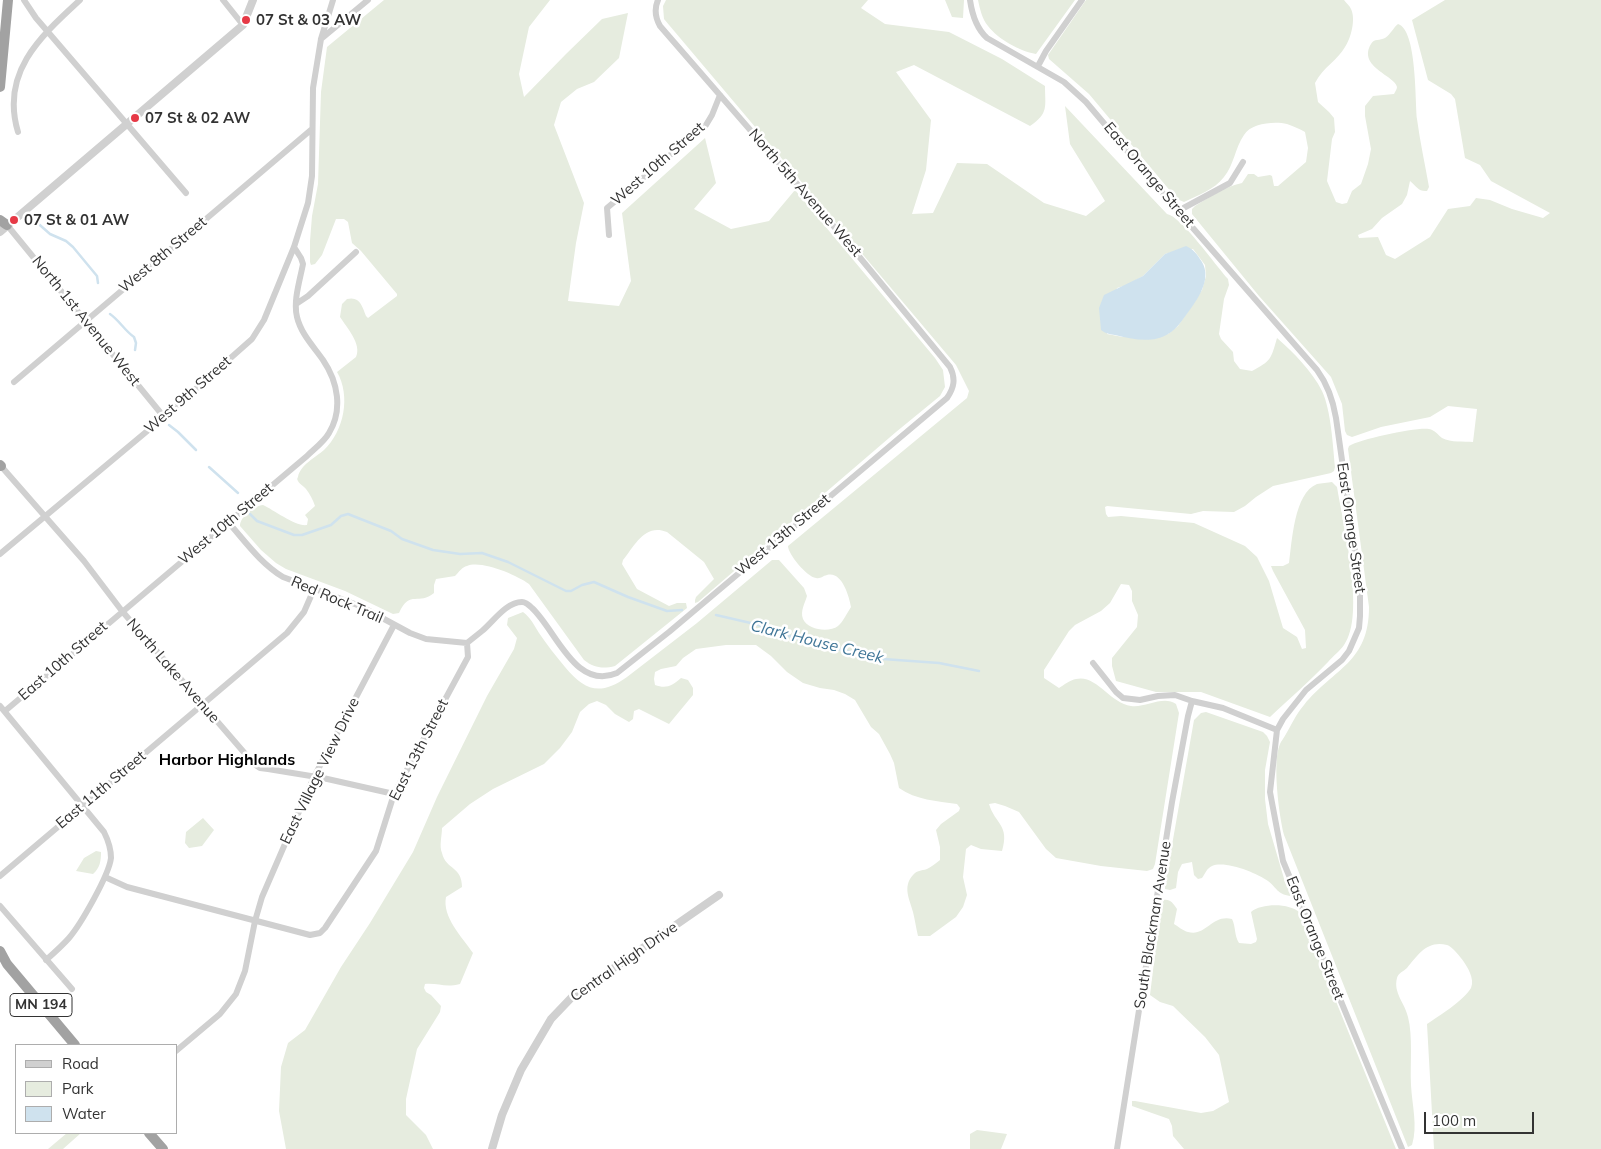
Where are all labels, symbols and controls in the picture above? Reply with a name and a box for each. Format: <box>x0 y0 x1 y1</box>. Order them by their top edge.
place label: 07 St & 03 AW <box>256 11 361 29</box>
marker: 07 St & 03 AW <box>240 14 252 26</box>
place label: 07 St & 02 AW <box>145 109 250 127</box>
marker: 07 St & 02 AW <box>129 112 141 124</box>
street label: West 10th Street <box>608 119 708 209</box>
street label: East Orange Street <box>1100 119 1198 231</box>
street label: North 5th Avenue West <box>745 125 865 261</box>
place label: 07 St & 01 AW <box>24 211 129 229</box>
street label: West 8th Street <box>115 213 211 297</box>
marker: 07 St & 01 AW <box>8 214 20 226</box>
street label: North 1st Avenue West <box>28 252 144 390</box>
street label: West 9th Street <box>141 352 235 438</box>
street label: East Orange Street <box>1333 462 1369 594</box>
street label: West 10th Street <box>175 479 277 569</box>
street label: West 13th Street <box>732 490 834 580</box>
street label: Red Rock Trail <box>288 572 386 628</box>
street label: North Lake Avenue <box>123 615 223 727</box>
water label: Clark House Creek <box>749 616 885 668</box>
street label: East 10th Street <box>15 618 111 704</box>
street label: East Village View Drive <box>277 695 363 847</box>
street label: East 13th Street <box>386 696 452 804</box>
street label: East 11th Street <box>52 747 150 833</box>
district label: Harbor Highlands <box>159 750 295 770</box>
street label: South Blackman Avenue <box>1131 840 1175 1010</box>
street label: East Orange Street <box>1282 874 1348 1002</box>
street label: Central High Drive <box>567 918 681 1006</box>
road number: MN 194 <box>10 994 72 1016</box>
legend <box>15 1044 178 1134</box>
text: Road <box>62 1054 99 1073</box>
text: Park <box>62 1079 94 1098</box>
scale bar <box>1426 1102 1536 1134</box>
text: Water <box>62 1104 106 1123</box>
text: 100 m <box>1432 1111 1476 1130</box>

